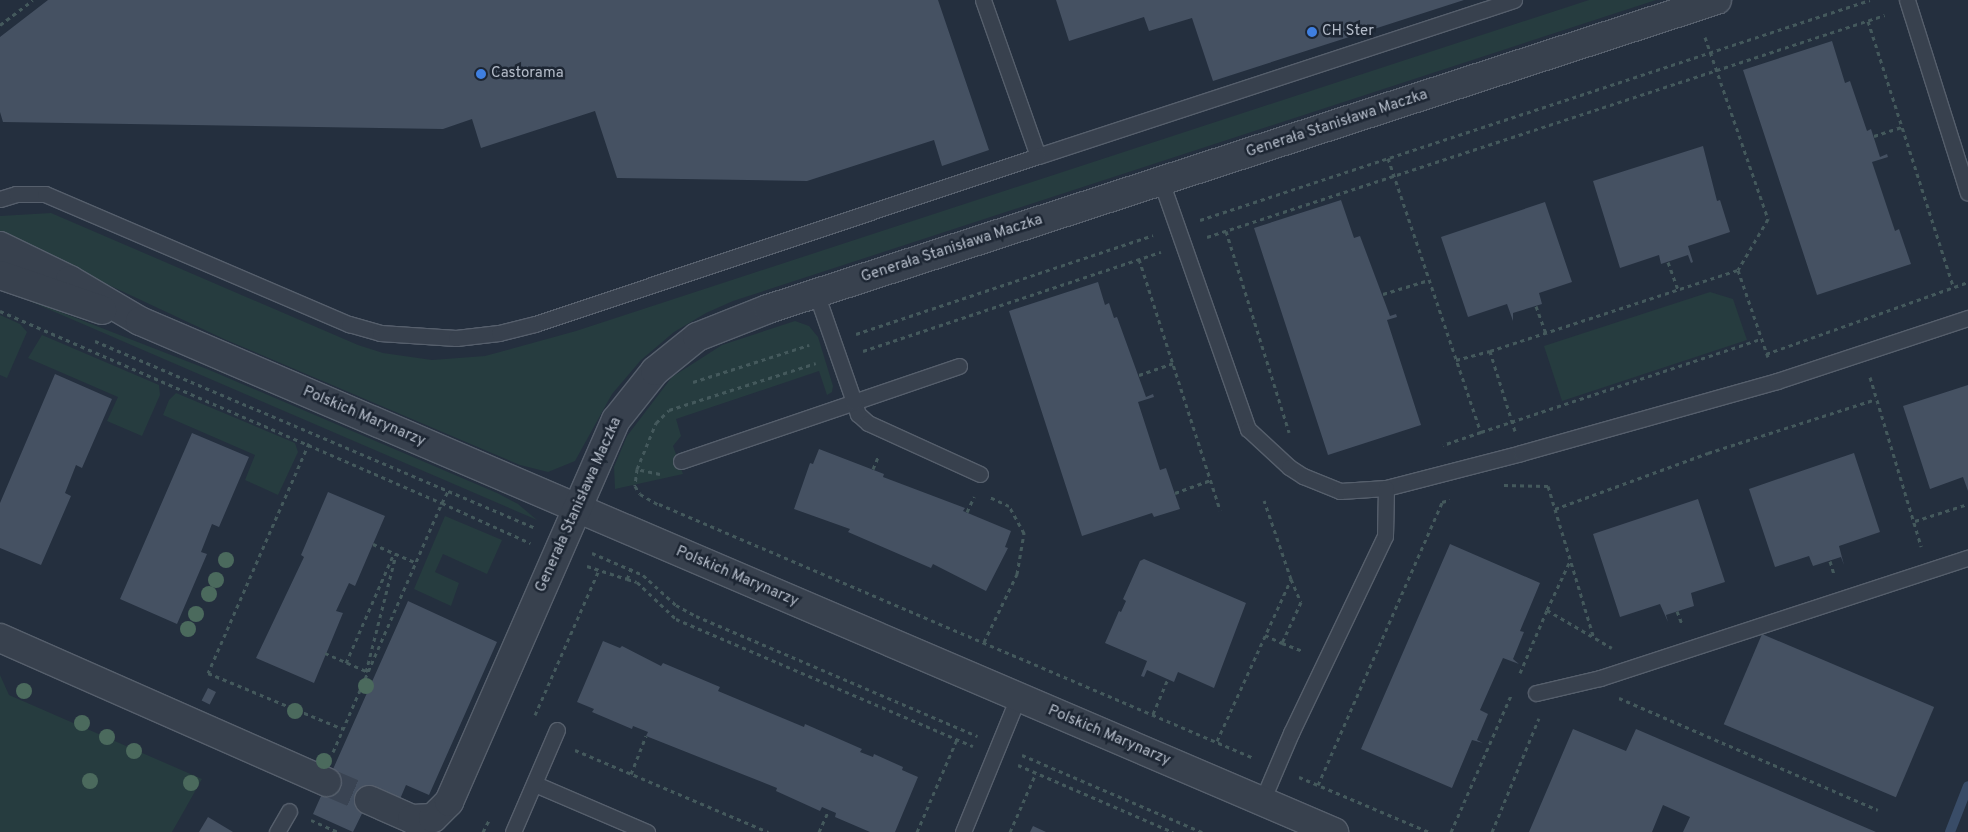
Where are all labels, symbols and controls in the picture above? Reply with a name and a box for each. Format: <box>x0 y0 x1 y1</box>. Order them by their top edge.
place label: CH Ster <box>1322 23 1374 41</box>
marker: CH Ster <box>1306 26 1318 38</box>
place label: Castorama <box>491 65 564 83</box>
marker: Castorama <box>475 68 487 80</box>
street label: Generała Stanisława Maczka <box>1244 86 1430 162</box>
street label: Generała Stanisława Maczka <box>859 211 1045 287</box>
street label: Polskich Marynarzy <box>300 383 428 451</box>
street label: Generała Stanisława Maczka <box>532 415 626 595</box>
street label: Polskich Marynarzy <box>673 543 801 611</box>
street label: Polskich Marynarzy <box>1045 702 1173 770</box>

